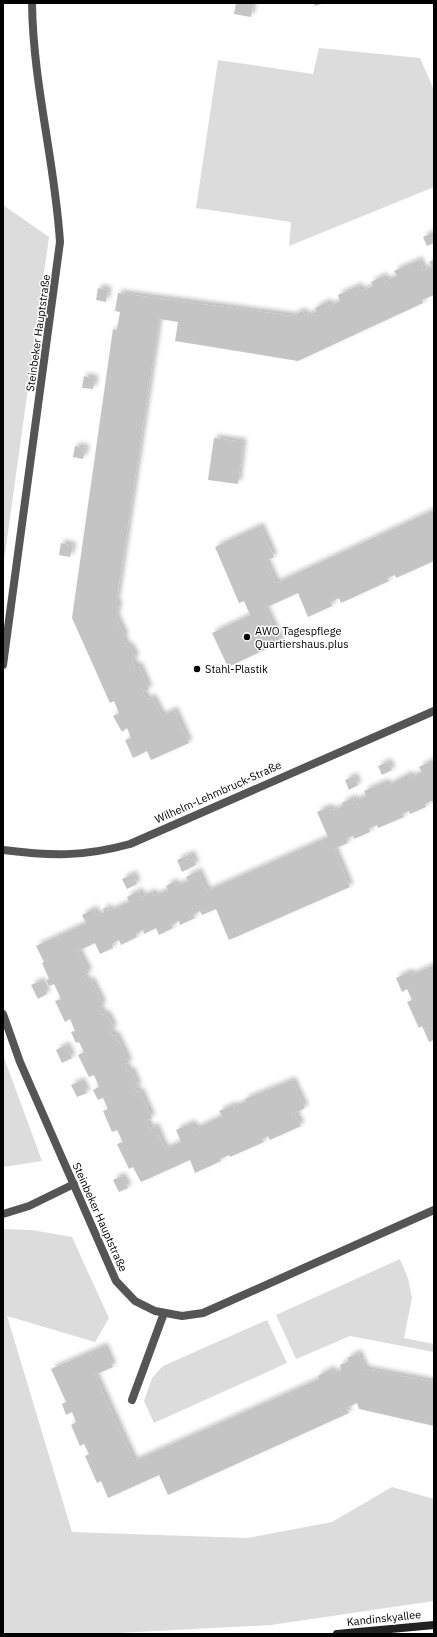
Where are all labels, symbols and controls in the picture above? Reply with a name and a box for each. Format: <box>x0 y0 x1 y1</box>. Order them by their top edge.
street label: Steinbeker Hauptstraße <box>23 274 53 392</box>
place label: AWO Tagespflege Quartiershaus.plus <box>255 624 349 651</box>
marker: AWO Tagespflege Quartiershaus.plus <box>242 632 252 642</box>
place label: Stahl-Plastik <box>205 662 268 676</box>
marker: Stahl-Plastik <box>192 664 202 674</box>
street label: Wilhelm-Lehmbruck-Straße <box>153 758 283 826</box>
street label: Steinbeker Hauptstraße <box>70 1160 130 1274</box>
street label: Kandinskyallee <box>346 1607 422 1629</box>

